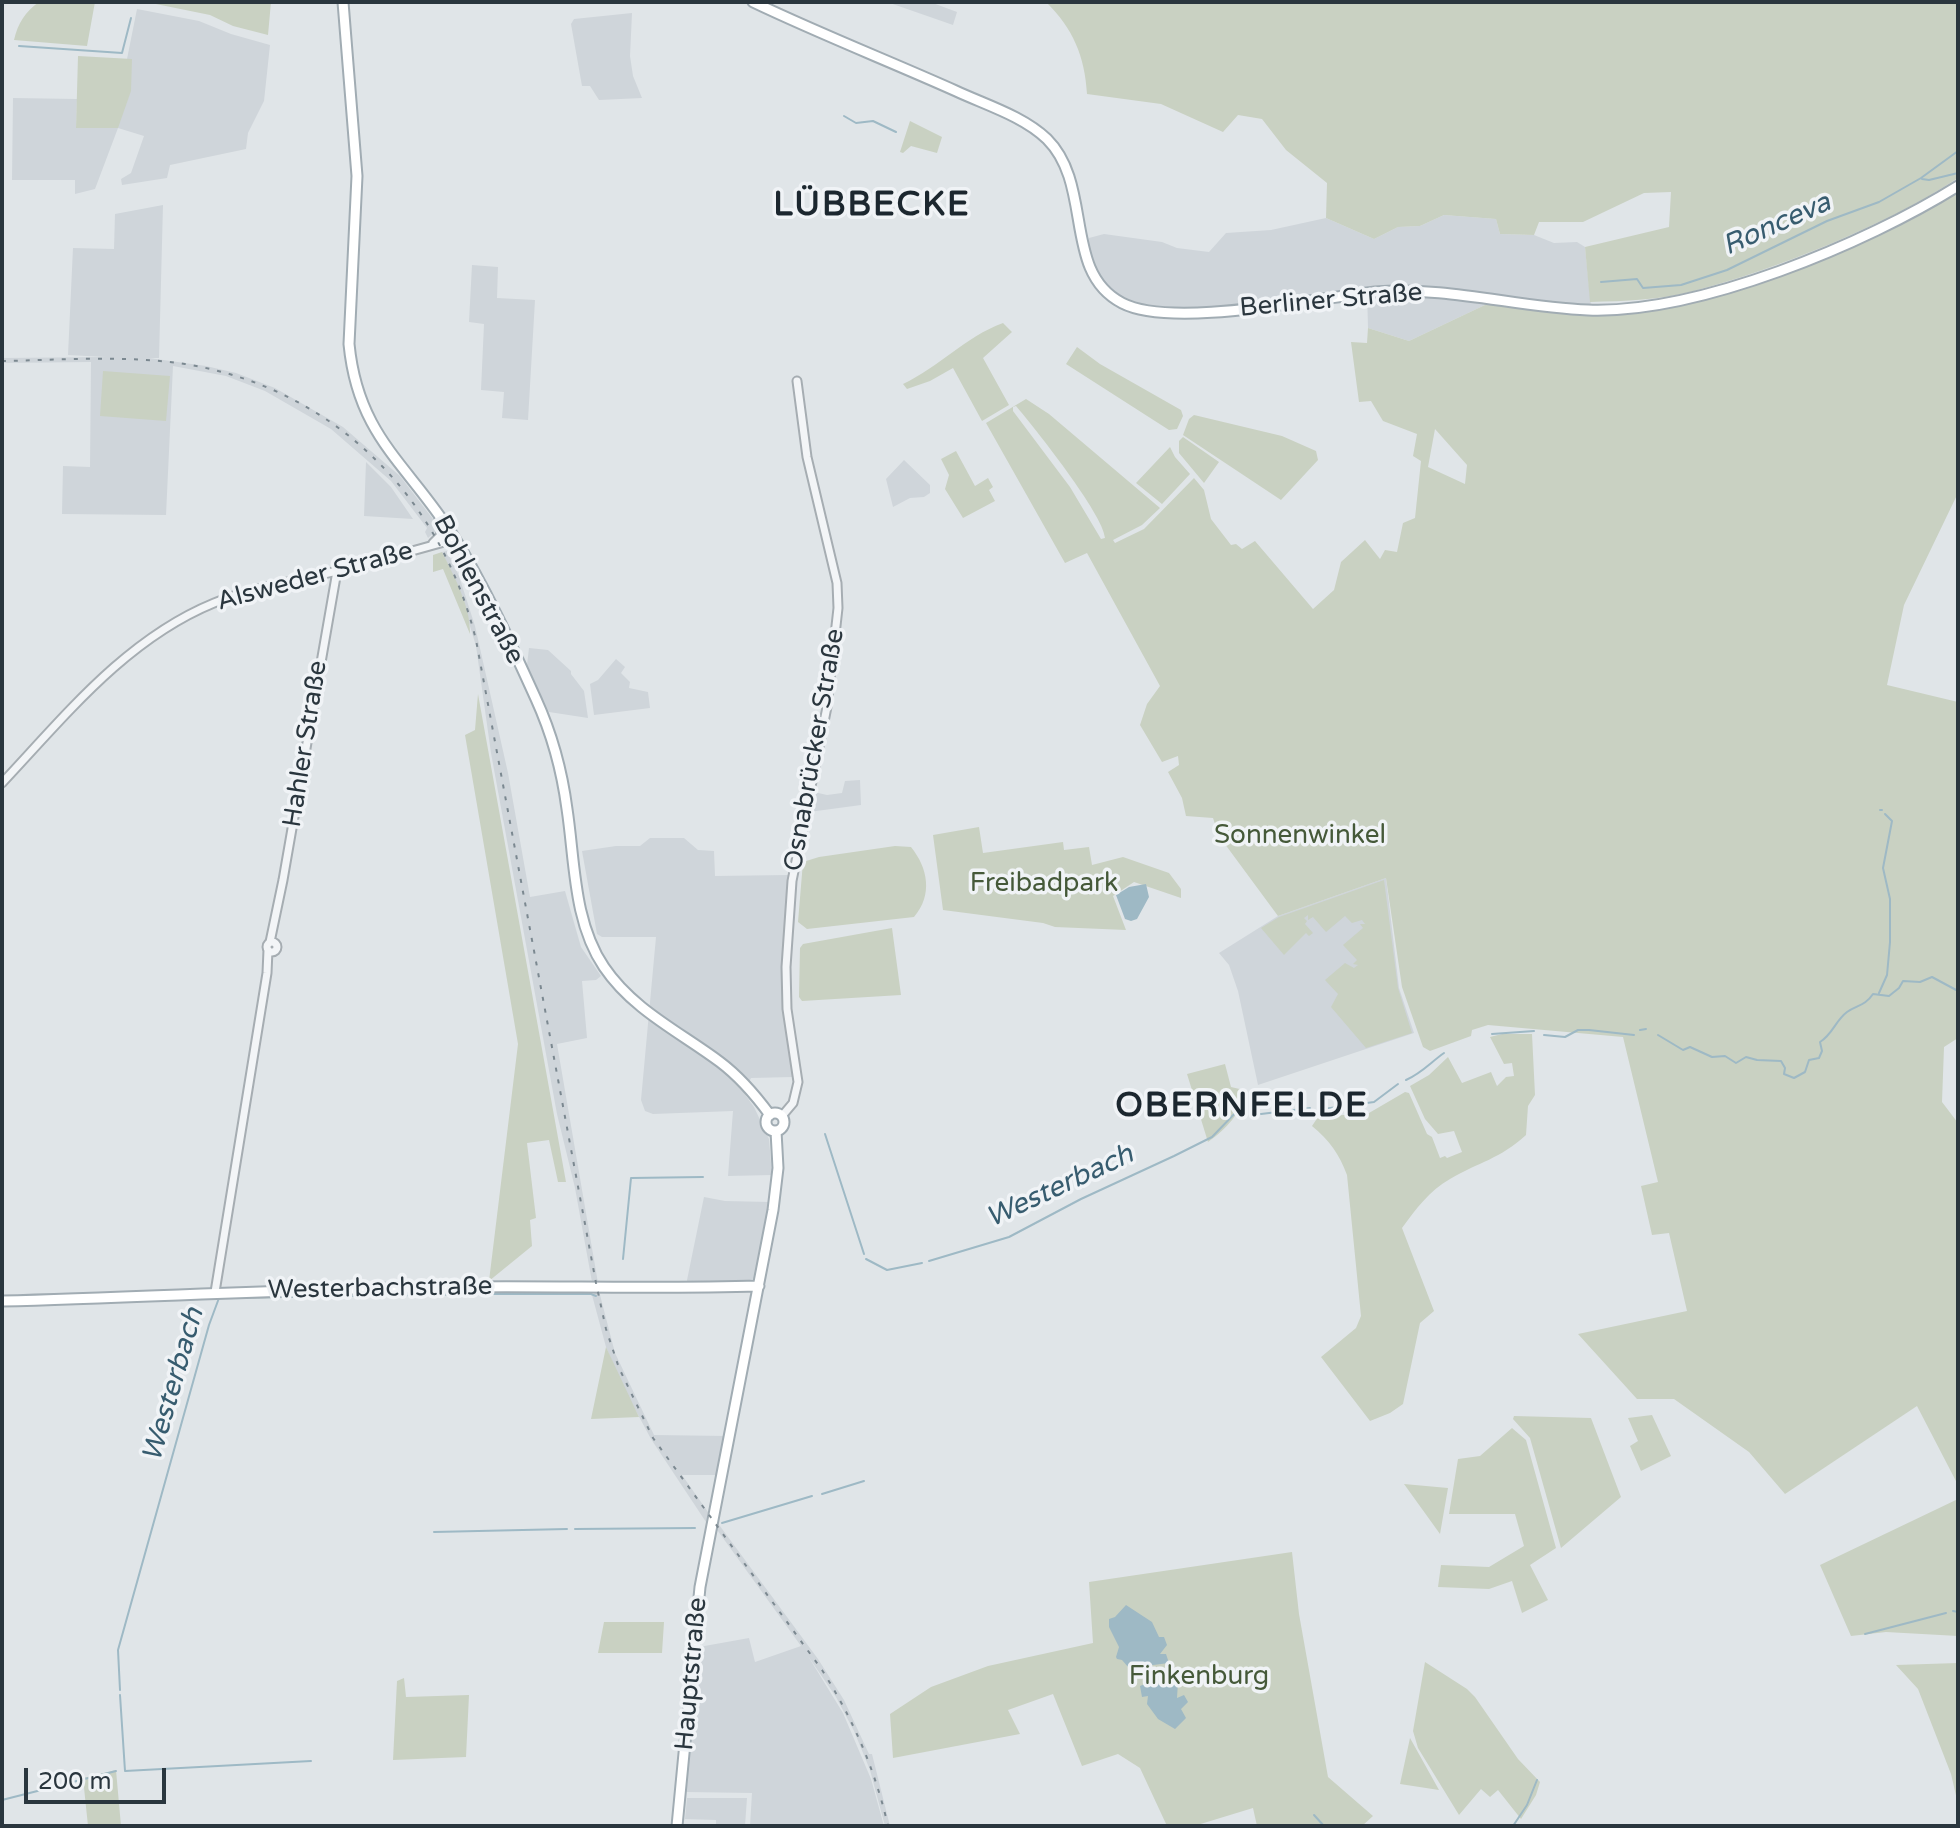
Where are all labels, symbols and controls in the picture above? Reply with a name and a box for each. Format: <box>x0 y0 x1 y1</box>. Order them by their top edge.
district label: LÜBBECKE <box>773 186 971 226</box>
water label: Ronceva <box>1718 186 1836 264</box>
street label: Berliner Straße <box>1238 277 1424 325</box>
street label: Bohlenstraße <box>426 510 530 670</box>
street label: Alsweder Straße <box>214 536 416 618</box>
street label: Osnabrücker Straße <box>778 626 852 874</box>
street label: Hahler Straße <box>277 658 335 830</box>
park label: Sonnenwinkel <box>1214 820 1386 852</box>
park label: Freibadpark <box>970 868 1118 900</box>
district label: OBERNFELDE <box>1115 1087 1369 1127</box>
water label: Westerbach <box>981 1138 1139 1236</box>
street label: Westerbachstraße <box>267 1271 493 1307</box>
water label: Westerbach <box>136 1304 212 1466</box>
street label: Hauptstraße <box>670 1596 714 1752</box>
park label: Finkenburg <box>1129 1661 1269 1693</box>
scale bar <box>28 1752 170 1802</box>
text: 200 m <box>38 1767 112 1796</box>

